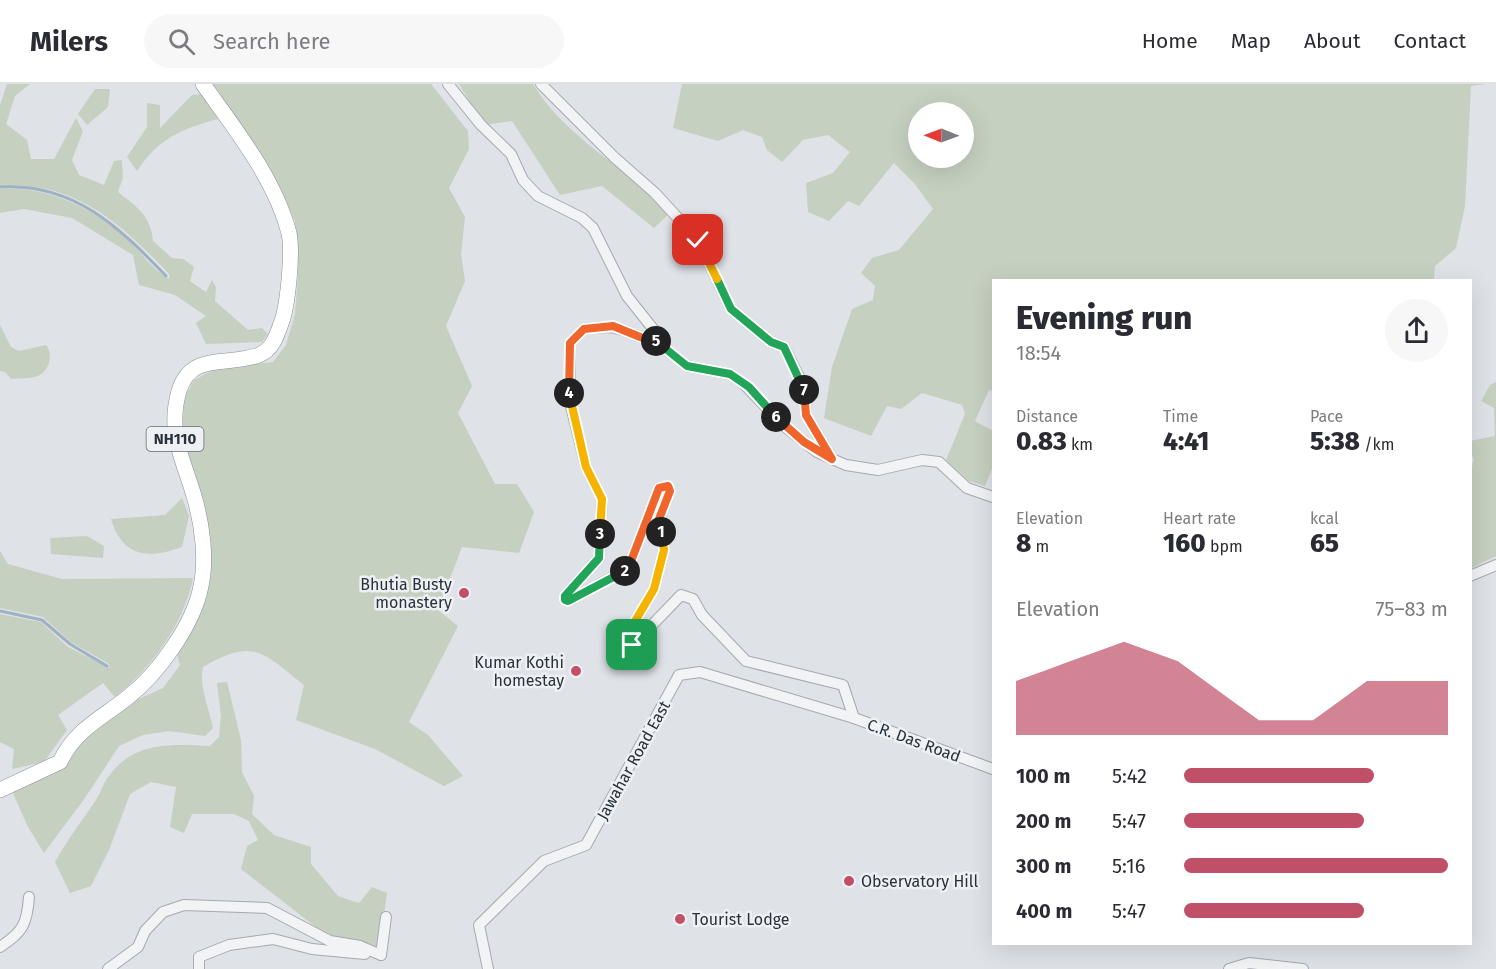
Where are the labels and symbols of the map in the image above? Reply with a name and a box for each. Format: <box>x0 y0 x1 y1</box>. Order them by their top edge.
north arrow <box>908 102 974 168</box>
pin <box>672 214 723 265</box>
pin: 5 <box>641 326 671 356</box>
pin: 7 <box>789 375 819 405</box>
pin: 4 <box>554 378 584 408</box>
pin: 6 <box>761 402 791 432</box>
road number: NH110 <box>146 427 204 451</box>
pin: 1 <box>646 517 676 547</box>
pin: 3 <box>585 519 615 549</box>
pin: 2 <box>610 556 640 586</box>
place label: Bhutia Busty monastery <box>360 575 452 612</box>
marker: Bhutia Busty monastery <box>457 586 471 600</box>
pin <box>606 619 657 670</box>
place label: Kumar Kothi homestay <box>474 653 564 690</box>
marker: Kumar Kothi homestay <box>569 664 583 678</box>
street label: Jawahar Road East <box>593 697 674 823</box>
street label: C.R. Das Road <box>865 715 963 766</box>
place label: Observatory Hill <box>861 872 979 891</box>
marker: Observatory Hill <box>842 874 856 888</box>
place label: Tourist Lodge <box>692 910 790 929</box>
marker: Tourist Lodge <box>673 912 687 926</box>

